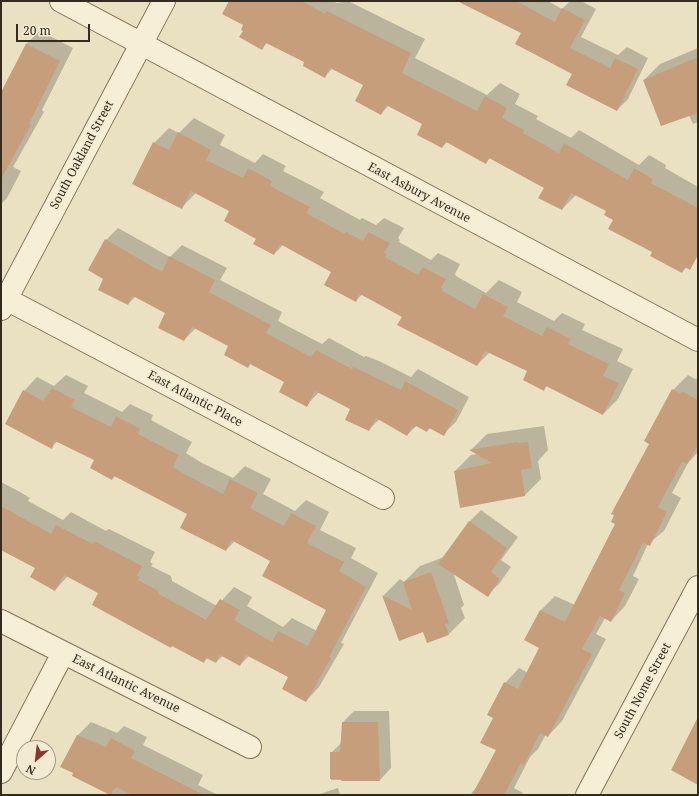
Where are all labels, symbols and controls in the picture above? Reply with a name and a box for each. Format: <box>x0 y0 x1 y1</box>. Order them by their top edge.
scale bar <box>18 16 92 42</box>
text: 20 m <box>23 22 51 39</box>
street label: South Oakland Street <box>47 98 117 212</box>
street label: East Asbury Avenue <box>365 160 473 226</box>
street label: East Atlantic Place <box>145 368 245 430</box>
street label: South Nome Street <box>612 641 674 741</box>
street label: East Atlantic Avenue <box>70 652 182 716</box>
north arrow <box>16 740 56 780</box>
text: N <box>23 761 38 779</box>

